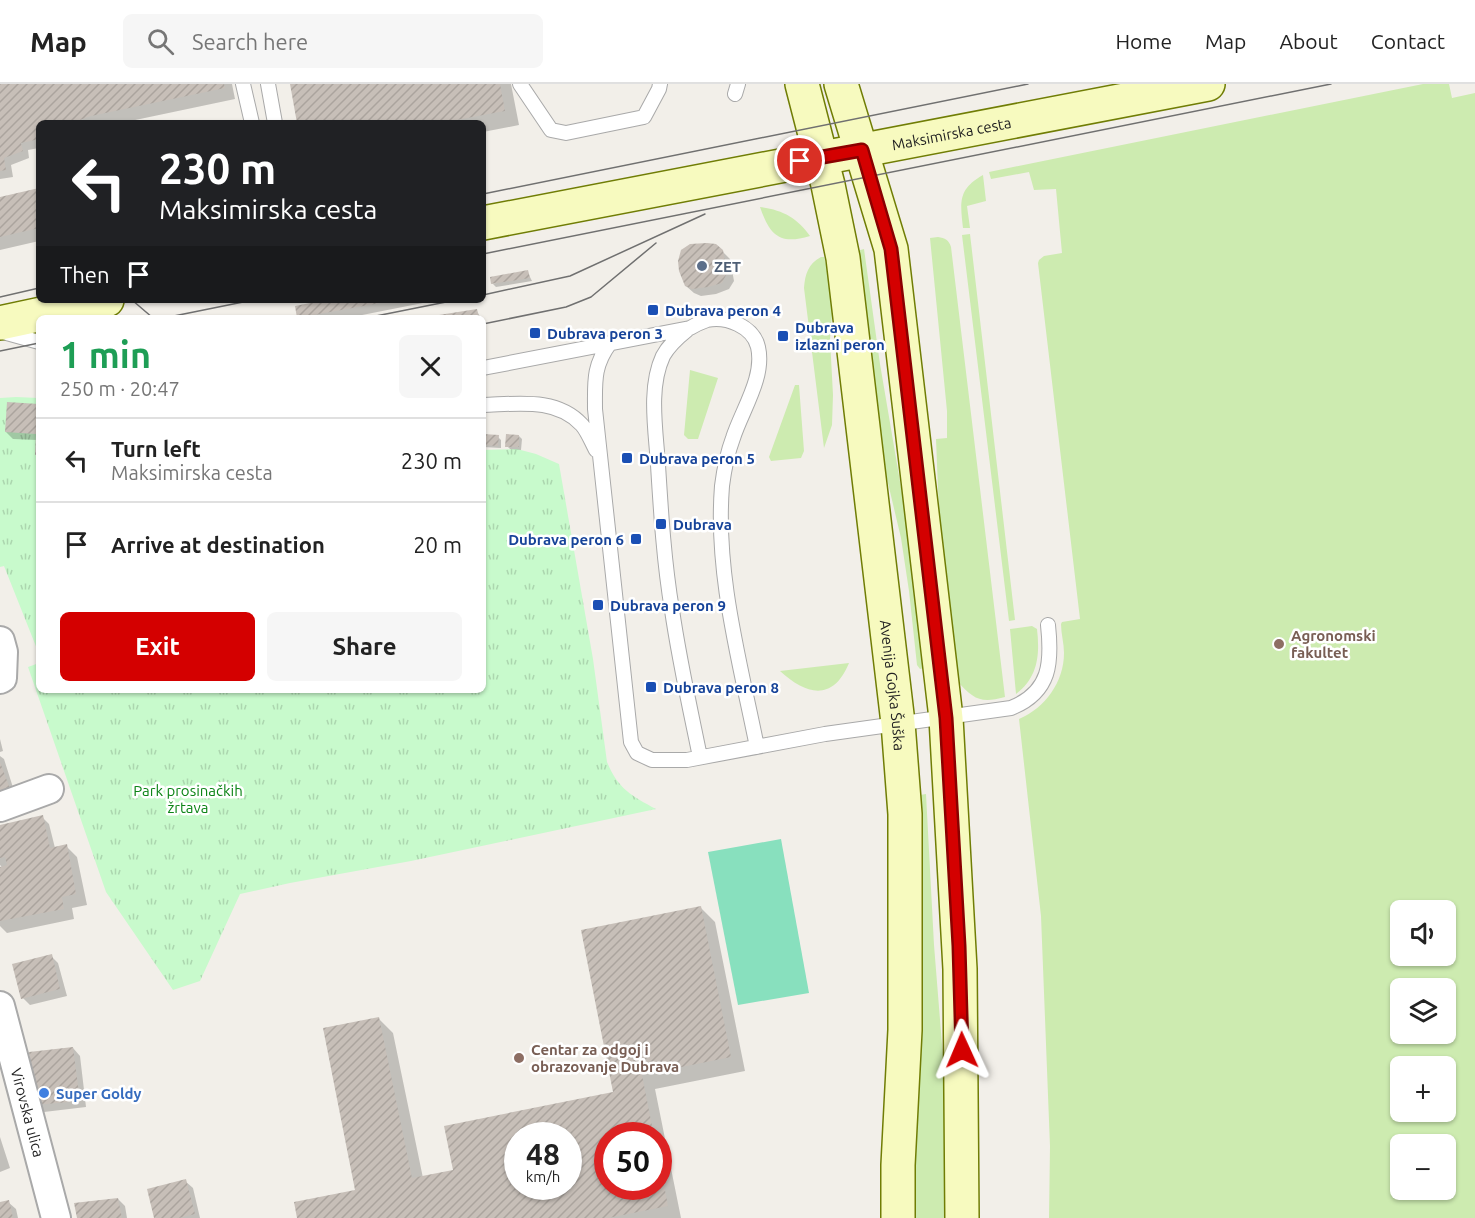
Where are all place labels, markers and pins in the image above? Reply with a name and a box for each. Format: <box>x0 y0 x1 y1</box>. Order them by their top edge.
pin <box>774 135 825 186</box>
place label: ZET <box>714 258 741 275</box>
marker: ZET <box>695 259 709 273</box>
place label: Dubrava peron 4 <box>665 302 781 319</box>
marker: Dubrava peron 4 <box>646 303 660 317</box>
place label: Dubrava izlazni peron <box>795 319 885 353</box>
place label: Dubrava peron 3 <box>547 325 663 342</box>
marker: Dubrava peron 3 <box>528 326 542 340</box>
marker: Dubrava izlazni peron <box>776 329 790 343</box>
place label: Dubrava peron 5 <box>639 450 755 467</box>
marker: Dubrava peron 5 <box>620 451 634 465</box>
place label: Dubrava <box>673 516 732 533</box>
marker: Dubrava <box>654 517 668 531</box>
place label: Dubrava peron 6 <box>508 531 624 548</box>
marker: Dubrava peron 6 <box>629 532 643 546</box>
place label: Dubrava peron 9 <box>610 597 726 614</box>
marker: Dubrava peron 9 <box>591 598 605 612</box>
place label: Agronomski fakultet <box>1291 627 1376 661</box>
marker: Agronomski fakultet <box>1272 637 1286 651</box>
place label: Dubrava peron 8 <box>663 679 779 696</box>
marker: Dubrava peron 8 <box>644 680 658 694</box>
place label: Centar za odgoj i obrazovanje Dubrava <box>531 1041 679 1075</box>
marker: Centar za odgoj i obrazovanje Dubrava <box>512 1051 526 1065</box>
place label: Super Goldy <box>56 1085 142 1102</box>
marker: Super Goldy <box>37 1086 51 1100</box>

